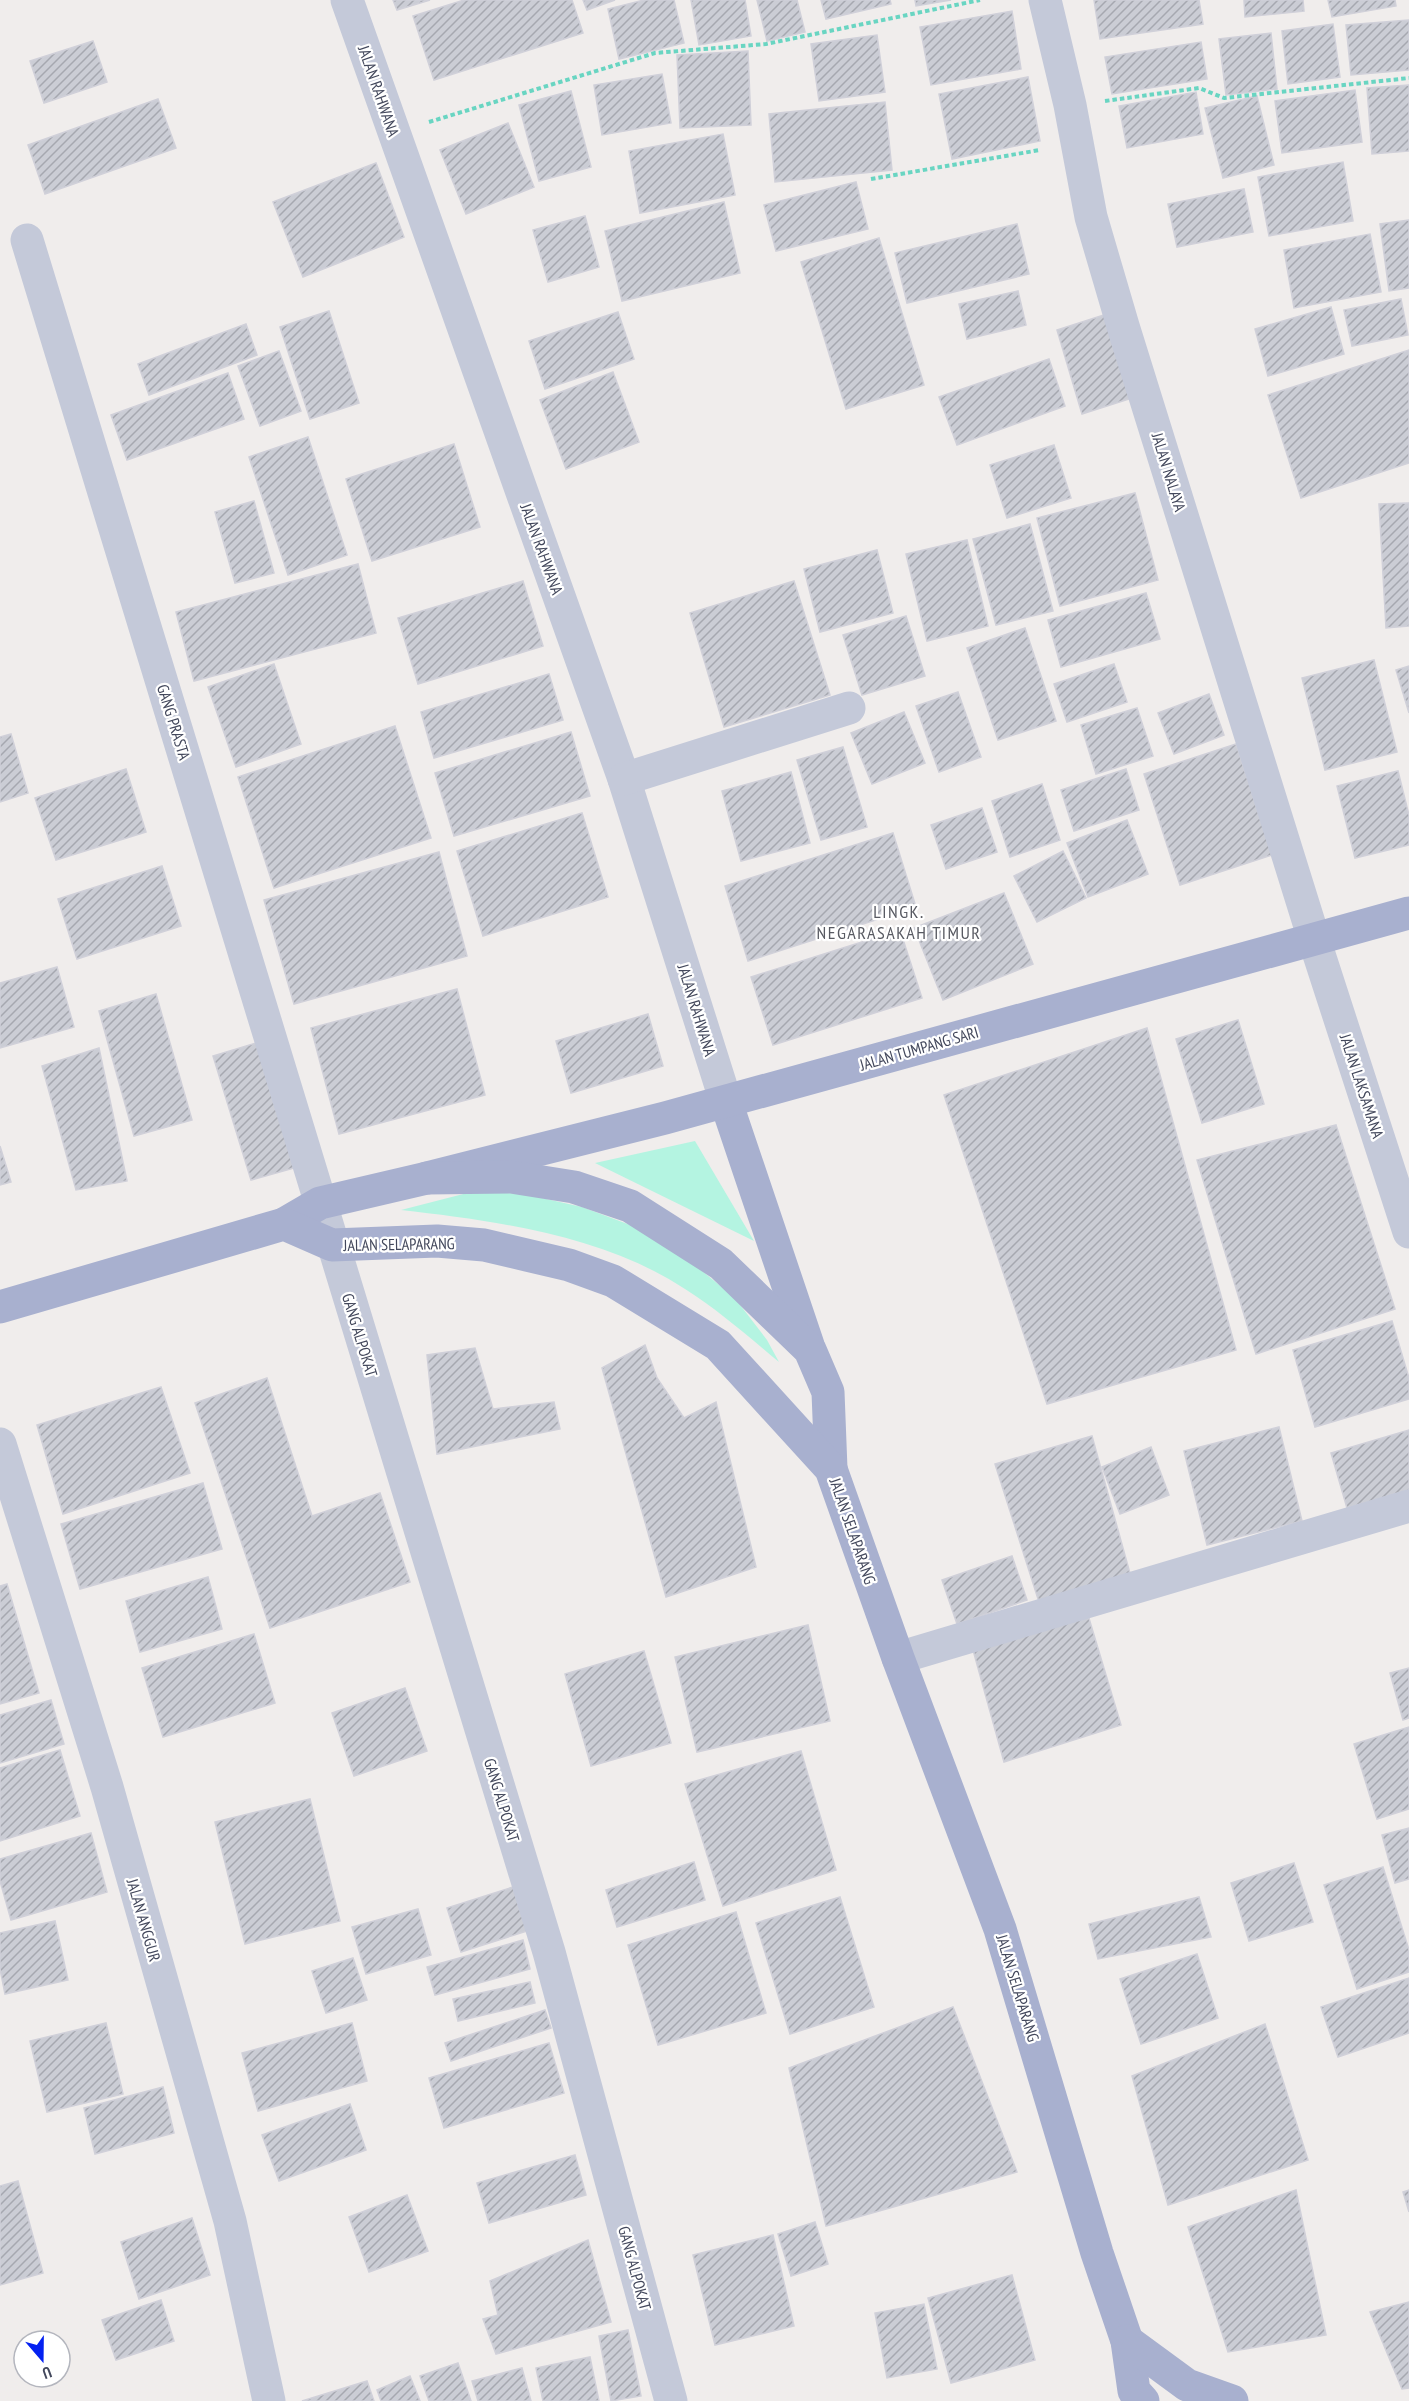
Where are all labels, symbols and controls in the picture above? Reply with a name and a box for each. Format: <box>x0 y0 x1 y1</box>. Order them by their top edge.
street label: JALAN RAHWANA <box>354 42 404 140</box>
street label: JALAN NALAYA <box>1147 429 1191 514</box>
street label: JALAN RAHWANA <box>516 500 568 598</box>
street label: GANG PRASTA <box>153 682 195 763</box>
district label: LINGK. NEGARASAKAH TIMUR <box>817 900 981 944</box>
street label: JALAN RAHWANA <box>673 961 721 1059</box>
street label: JALAN TUMPANG SARI <box>856 1021 981 1075</box>
street label: JALAN LAKSAMANA <box>1335 1030 1388 1141</box>
street label: JALAN SELAPARANG <box>342 1233 455 1255</box>
street label: GANG ALPOKAT <box>338 1291 382 1379</box>
street label: JALAN SELAPARANG <box>825 1474 881 1587</box>
street label: GANG ALPOKAT <box>480 1756 524 1844</box>
street label: JALAN ANGGUR <box>122 1875 165 1964</box>
street label: JALAN SELAPARANG <box>992 1931 1044 2044</box>
street label: GANG ALPOKAT <box>614 2224 656 2312</box>
north arrow <box>12 2329 72 2389</box>
text: U <box>40 2362 54 2384</box>

